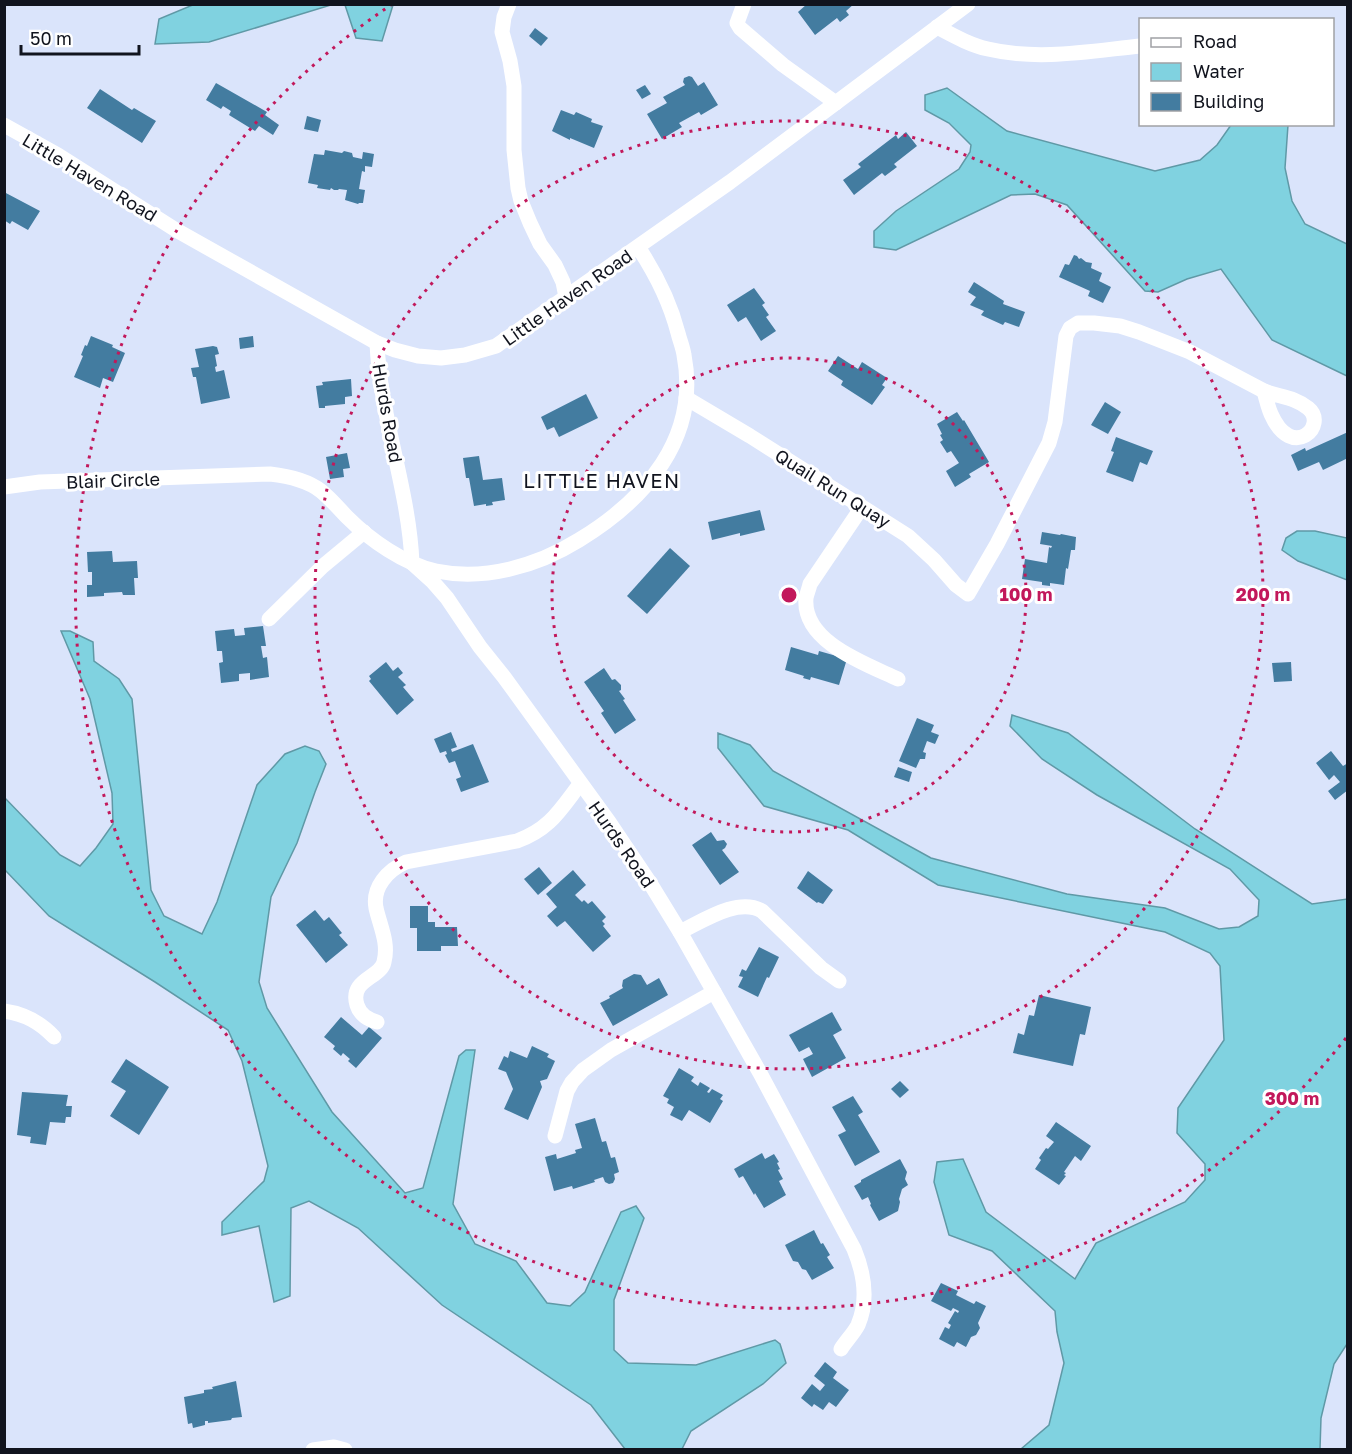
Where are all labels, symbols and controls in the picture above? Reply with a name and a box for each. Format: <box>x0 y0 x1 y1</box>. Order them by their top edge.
scale bar <box>21 18 140 56</box>
legend <box>1139 18 1334 126</box>
text: 50 m <box>30 27 72 49</box>
text: Road <box>1193 30 1237 52</box>
text: Water <box>1193 60 1244 82</box>
text: Building <box>1193 90 1264 112</box>
street label: Little Haven Road <box>19 128 161 226</box>
street label: Little Haven Road <box>498 244 636 350</box>
street label: Hurds Road <box>368 362 408 464</box>
street label: Quail Run Quay <box>771 444 895 532</box>
street label: Blair Circle <box>66 467 160 493</box>
district label: LITTLE HAVEN <box>523 468 681 492</box>
text: 100 m <box>1000 583 1052 605</box>
text: 200 m <box>1236 583 1290 605</box>
centre of rings <box>779 585 799 605</box>
street label: Hurds Road <box>584 796 660 892</box>
text: 300 m <box>1265 1087 1319 1109</box>

